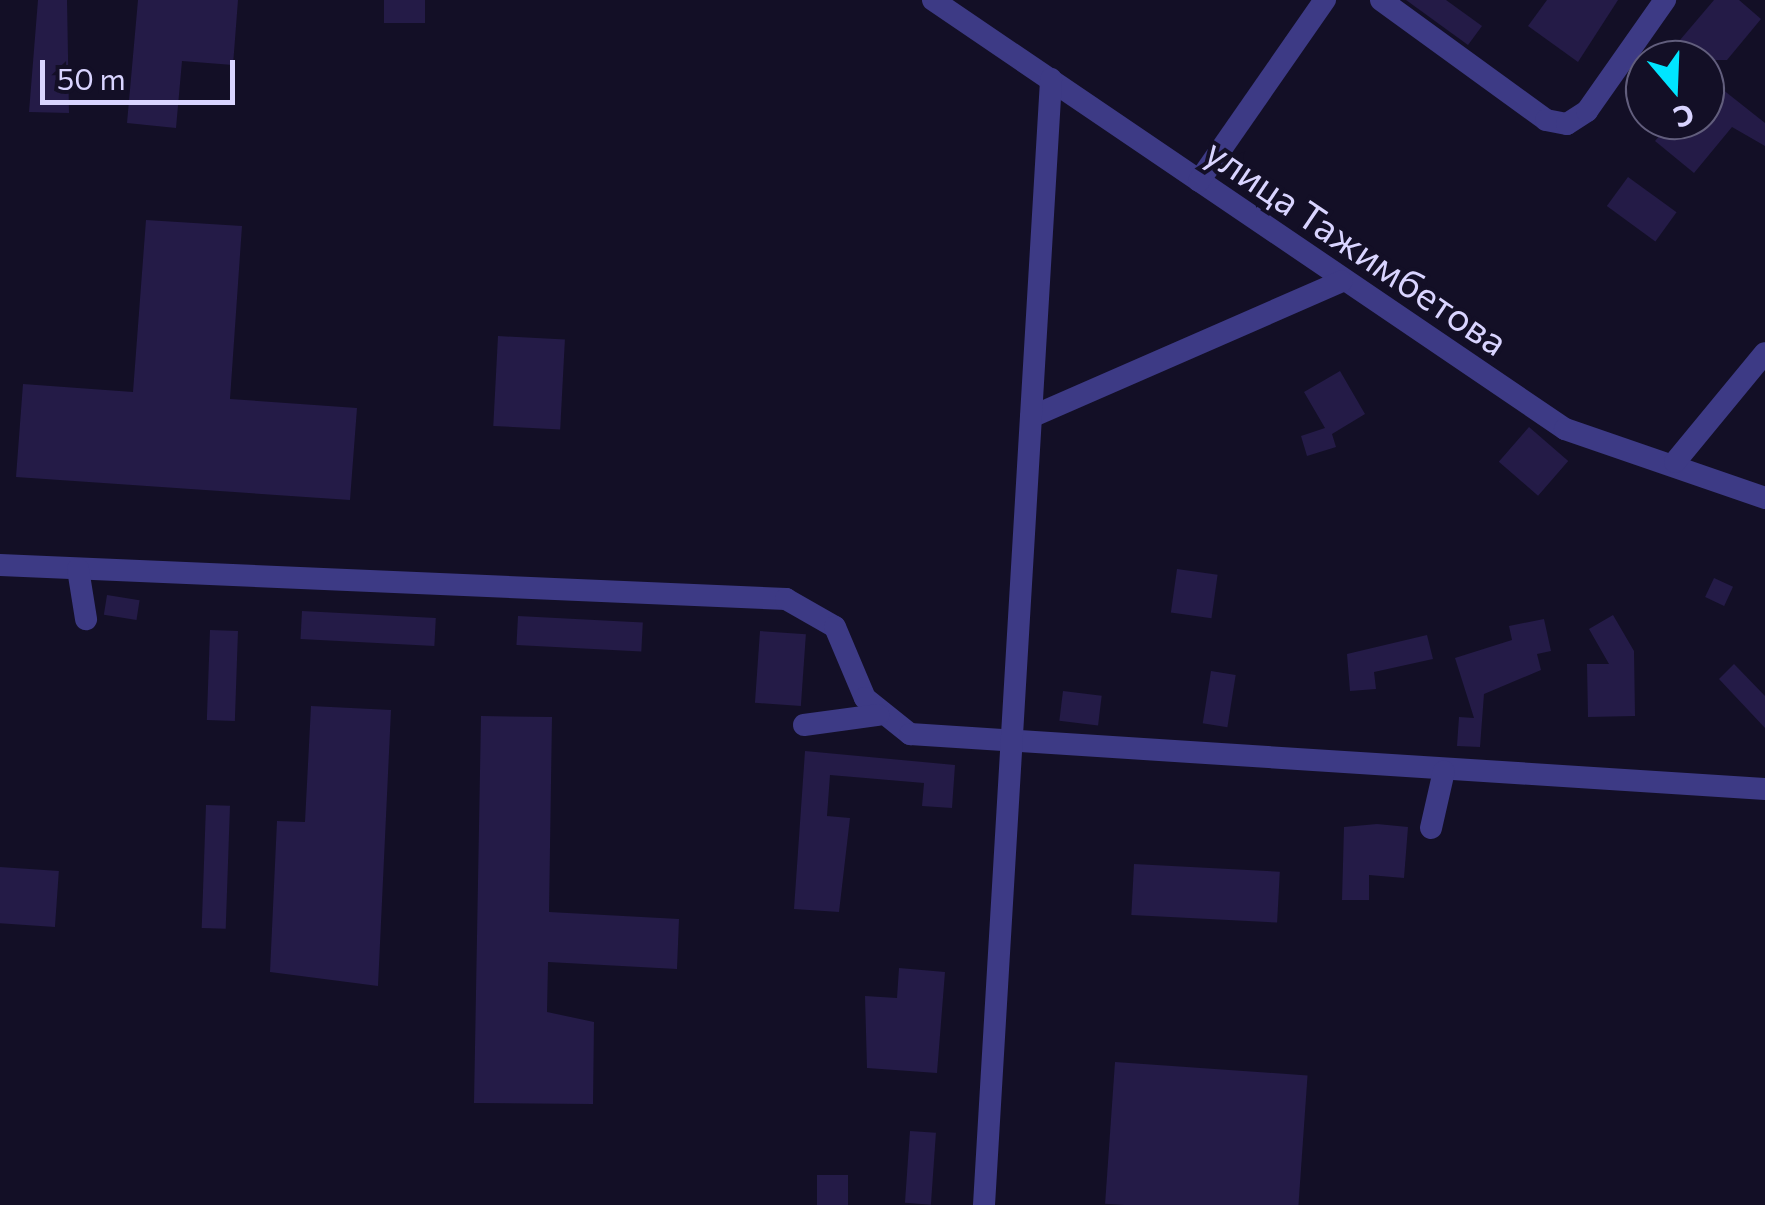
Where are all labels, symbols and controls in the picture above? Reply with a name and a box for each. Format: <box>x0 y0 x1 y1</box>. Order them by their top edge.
scale bar <box>45 40 240 102</box>
north arrow <box>1625 40 1725 140</box>
text: 50 m <box>57 59 126 96</box>
text: С <box>1670 97 1699 136</box>
street label: улица Тажимбетова <box>1197 128 1517 364</box>

